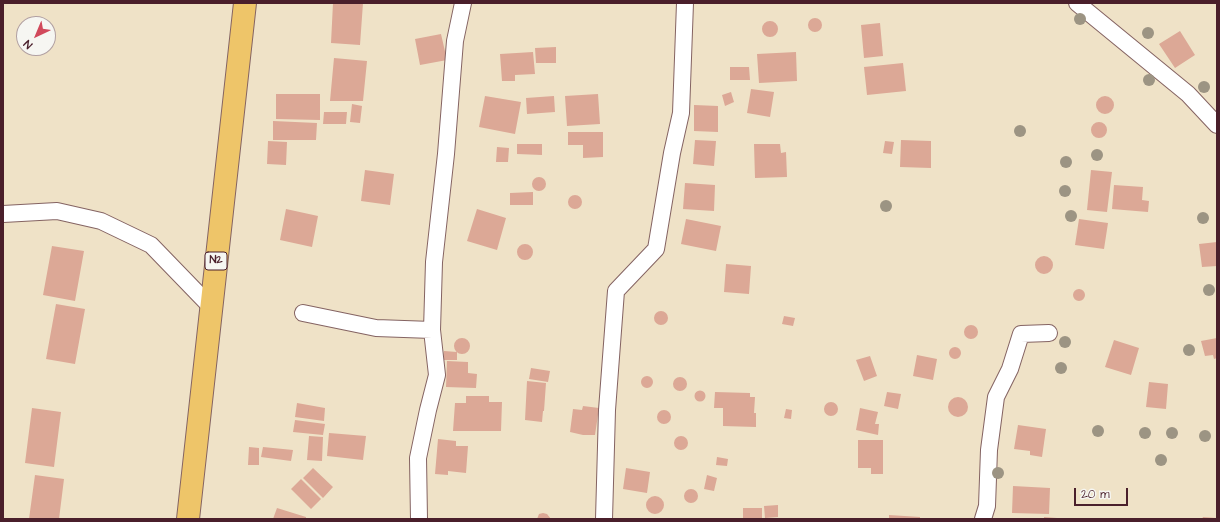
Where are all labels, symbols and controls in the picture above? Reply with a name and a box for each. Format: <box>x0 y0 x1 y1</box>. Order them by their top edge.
north arrow <box>16 16 56 56</box>
text: N <box>20 36 36 52</box>
road number: N2 <box>205 252 227 270</box>
scale bar <box>1076 480 1130 506</box>
text: 20 m <box>1081 486 1110 503</box>

